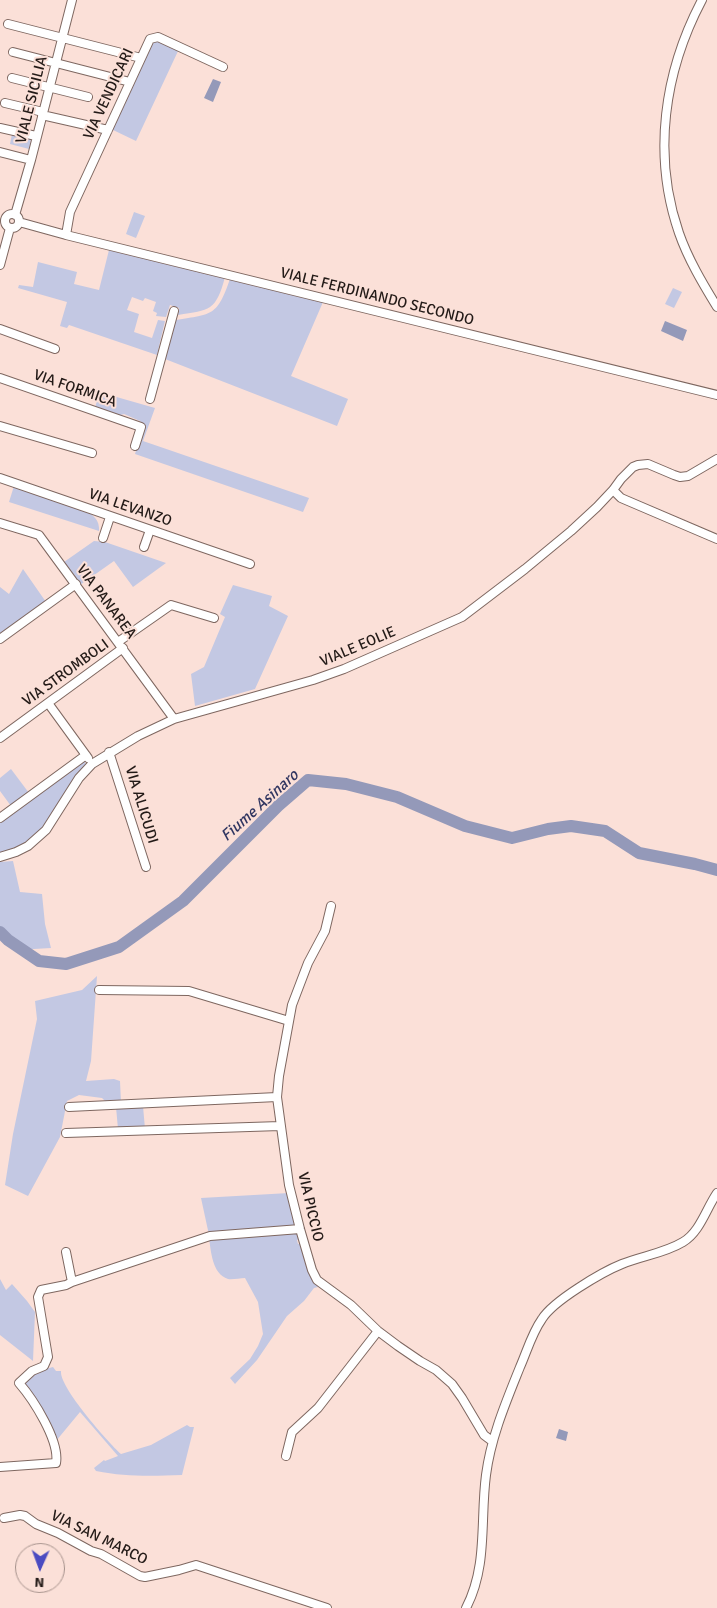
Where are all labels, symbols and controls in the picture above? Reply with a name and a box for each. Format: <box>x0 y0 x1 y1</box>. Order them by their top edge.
street label: VIA VENDICARI <box>80 46 138 142</box>
street label: VIALE SICILIA <box>12 55 52 145</box>
street label: VIALE FERDINANDO SECONDO <box>278 264 476 330</box>
street label: VIA FORMICA <box>31 366 119 412</box>
street label: VIA LEVANZO <box>86 485 174 531</box>
street label: VIA PANAREA <box>72 561 140 643</box>
street label: VIALE EOLIE <box>317 623 399 671</box>
street label: VIA STROMBOLI <box>19 636 113 710</box>
street label: VIA ALICUDI <box>121 764 161 846</box>
water label: Fiume Asinaro <box>217 766 303 846</box>
street label: VIA PICCIO <box>293 1171 327 1243</box>
street label: VIA SAN MARCO <box>48 1507 150 1569</box>
north arrow <box>15 1543 65 1593</box>
text: N <box>34 1574 45 1591</box>

